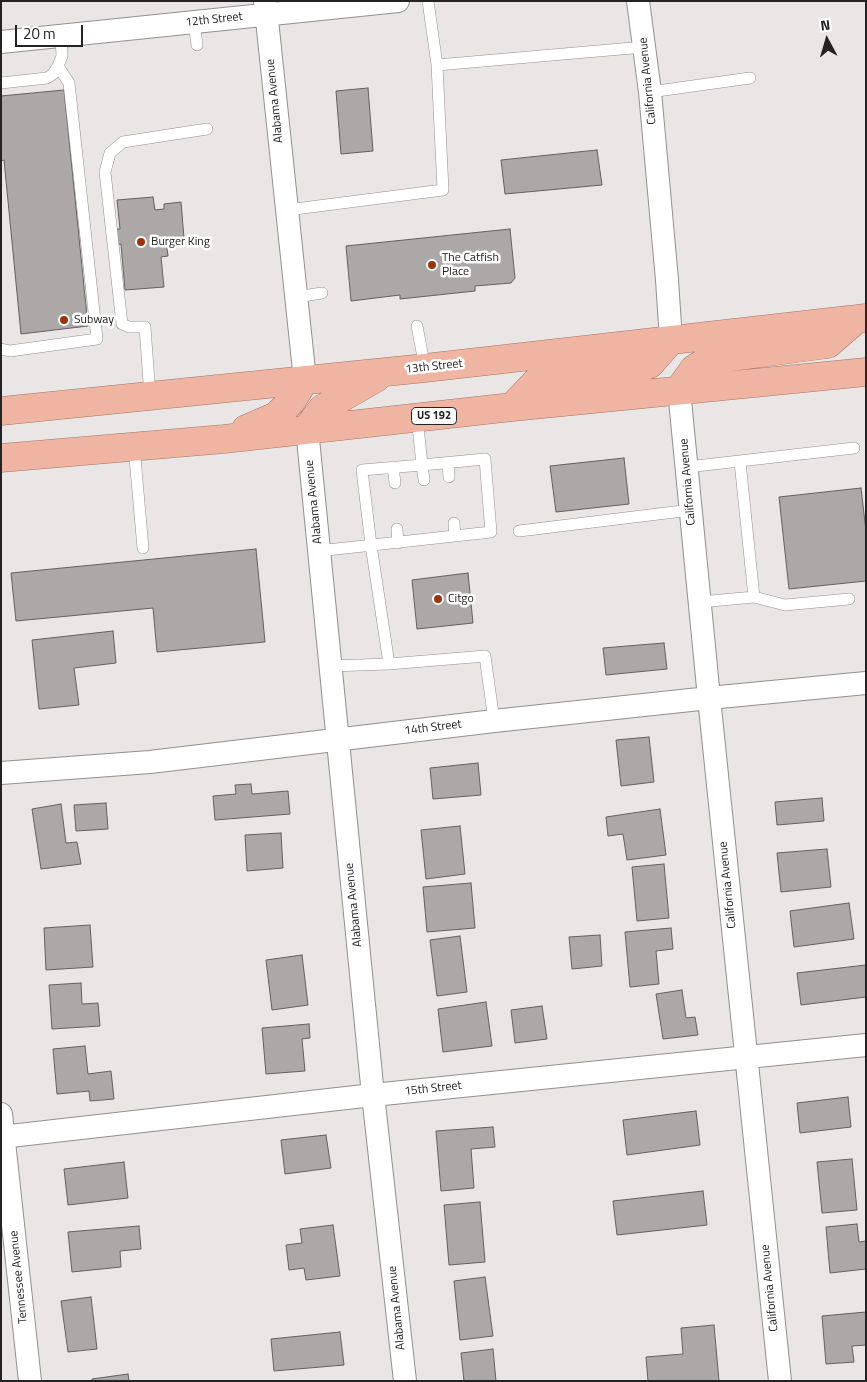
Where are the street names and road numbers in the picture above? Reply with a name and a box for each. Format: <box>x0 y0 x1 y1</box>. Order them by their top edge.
street label: 12th Street <box>185 10 243 30</box>
street label: California Avenue <box>636 37 660 125</box>
street label: Alabama Avenue <box>263 58 287 144</box>
street label: 13th Street <box>405 357 463 377</box>
road number: US 192 <box>412 408 456 424</box>
street label: California Avenue <box>677 438 699 526</box>
street label: Alabama Avenue <box>302 459 326 545</box>
street label: 14th Street <box>404 717 462 739</box>
street label: California Avenue <box>716 841 740 929</box>
street label: Alabama Avenue <box>342 862 366 948</box>
street label: 15th Street <box>404 1079 462 1099</box>
street label: Tennessee Avenue <box>7 1230 31 1324</box>
street label: California Avenue <box>758 1244 782 1332</box>
street label: Alabama Avenue <box>385 1265 409 1351</box>

